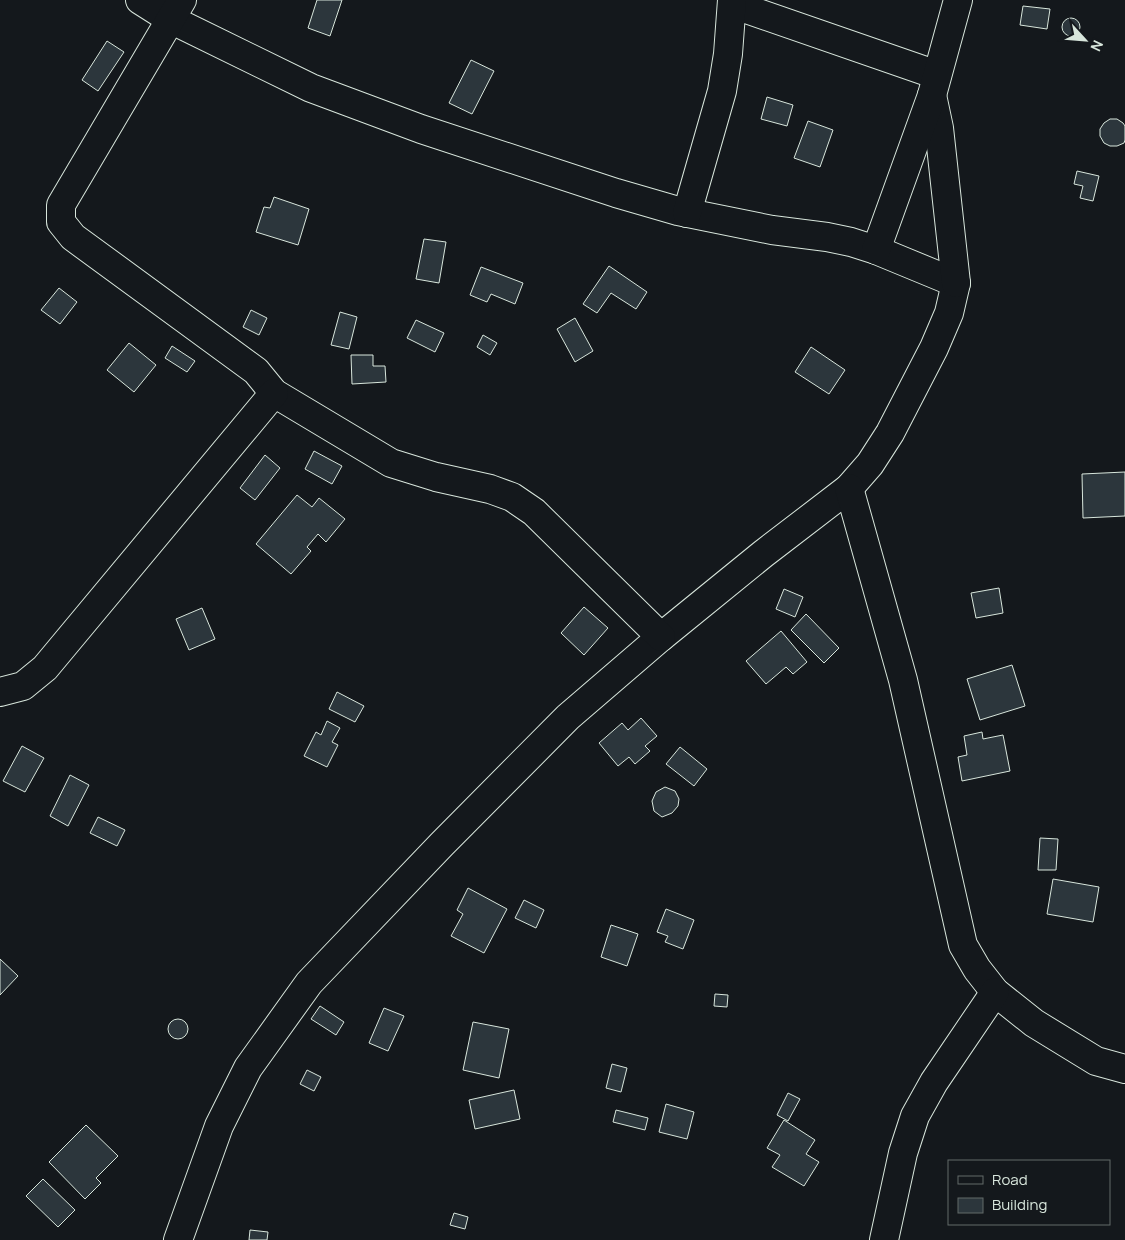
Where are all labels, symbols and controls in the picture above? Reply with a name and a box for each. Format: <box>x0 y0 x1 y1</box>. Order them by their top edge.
north arrow <box>1060 15 1110 65</box>
text: N <box>1086 37 1108 55</box>
legend <box>948 1160 1110 1225</box>
text: Road <box>992 1169 1028 1190</box>
text: Building <box>992 1194 1047 1215</box>

